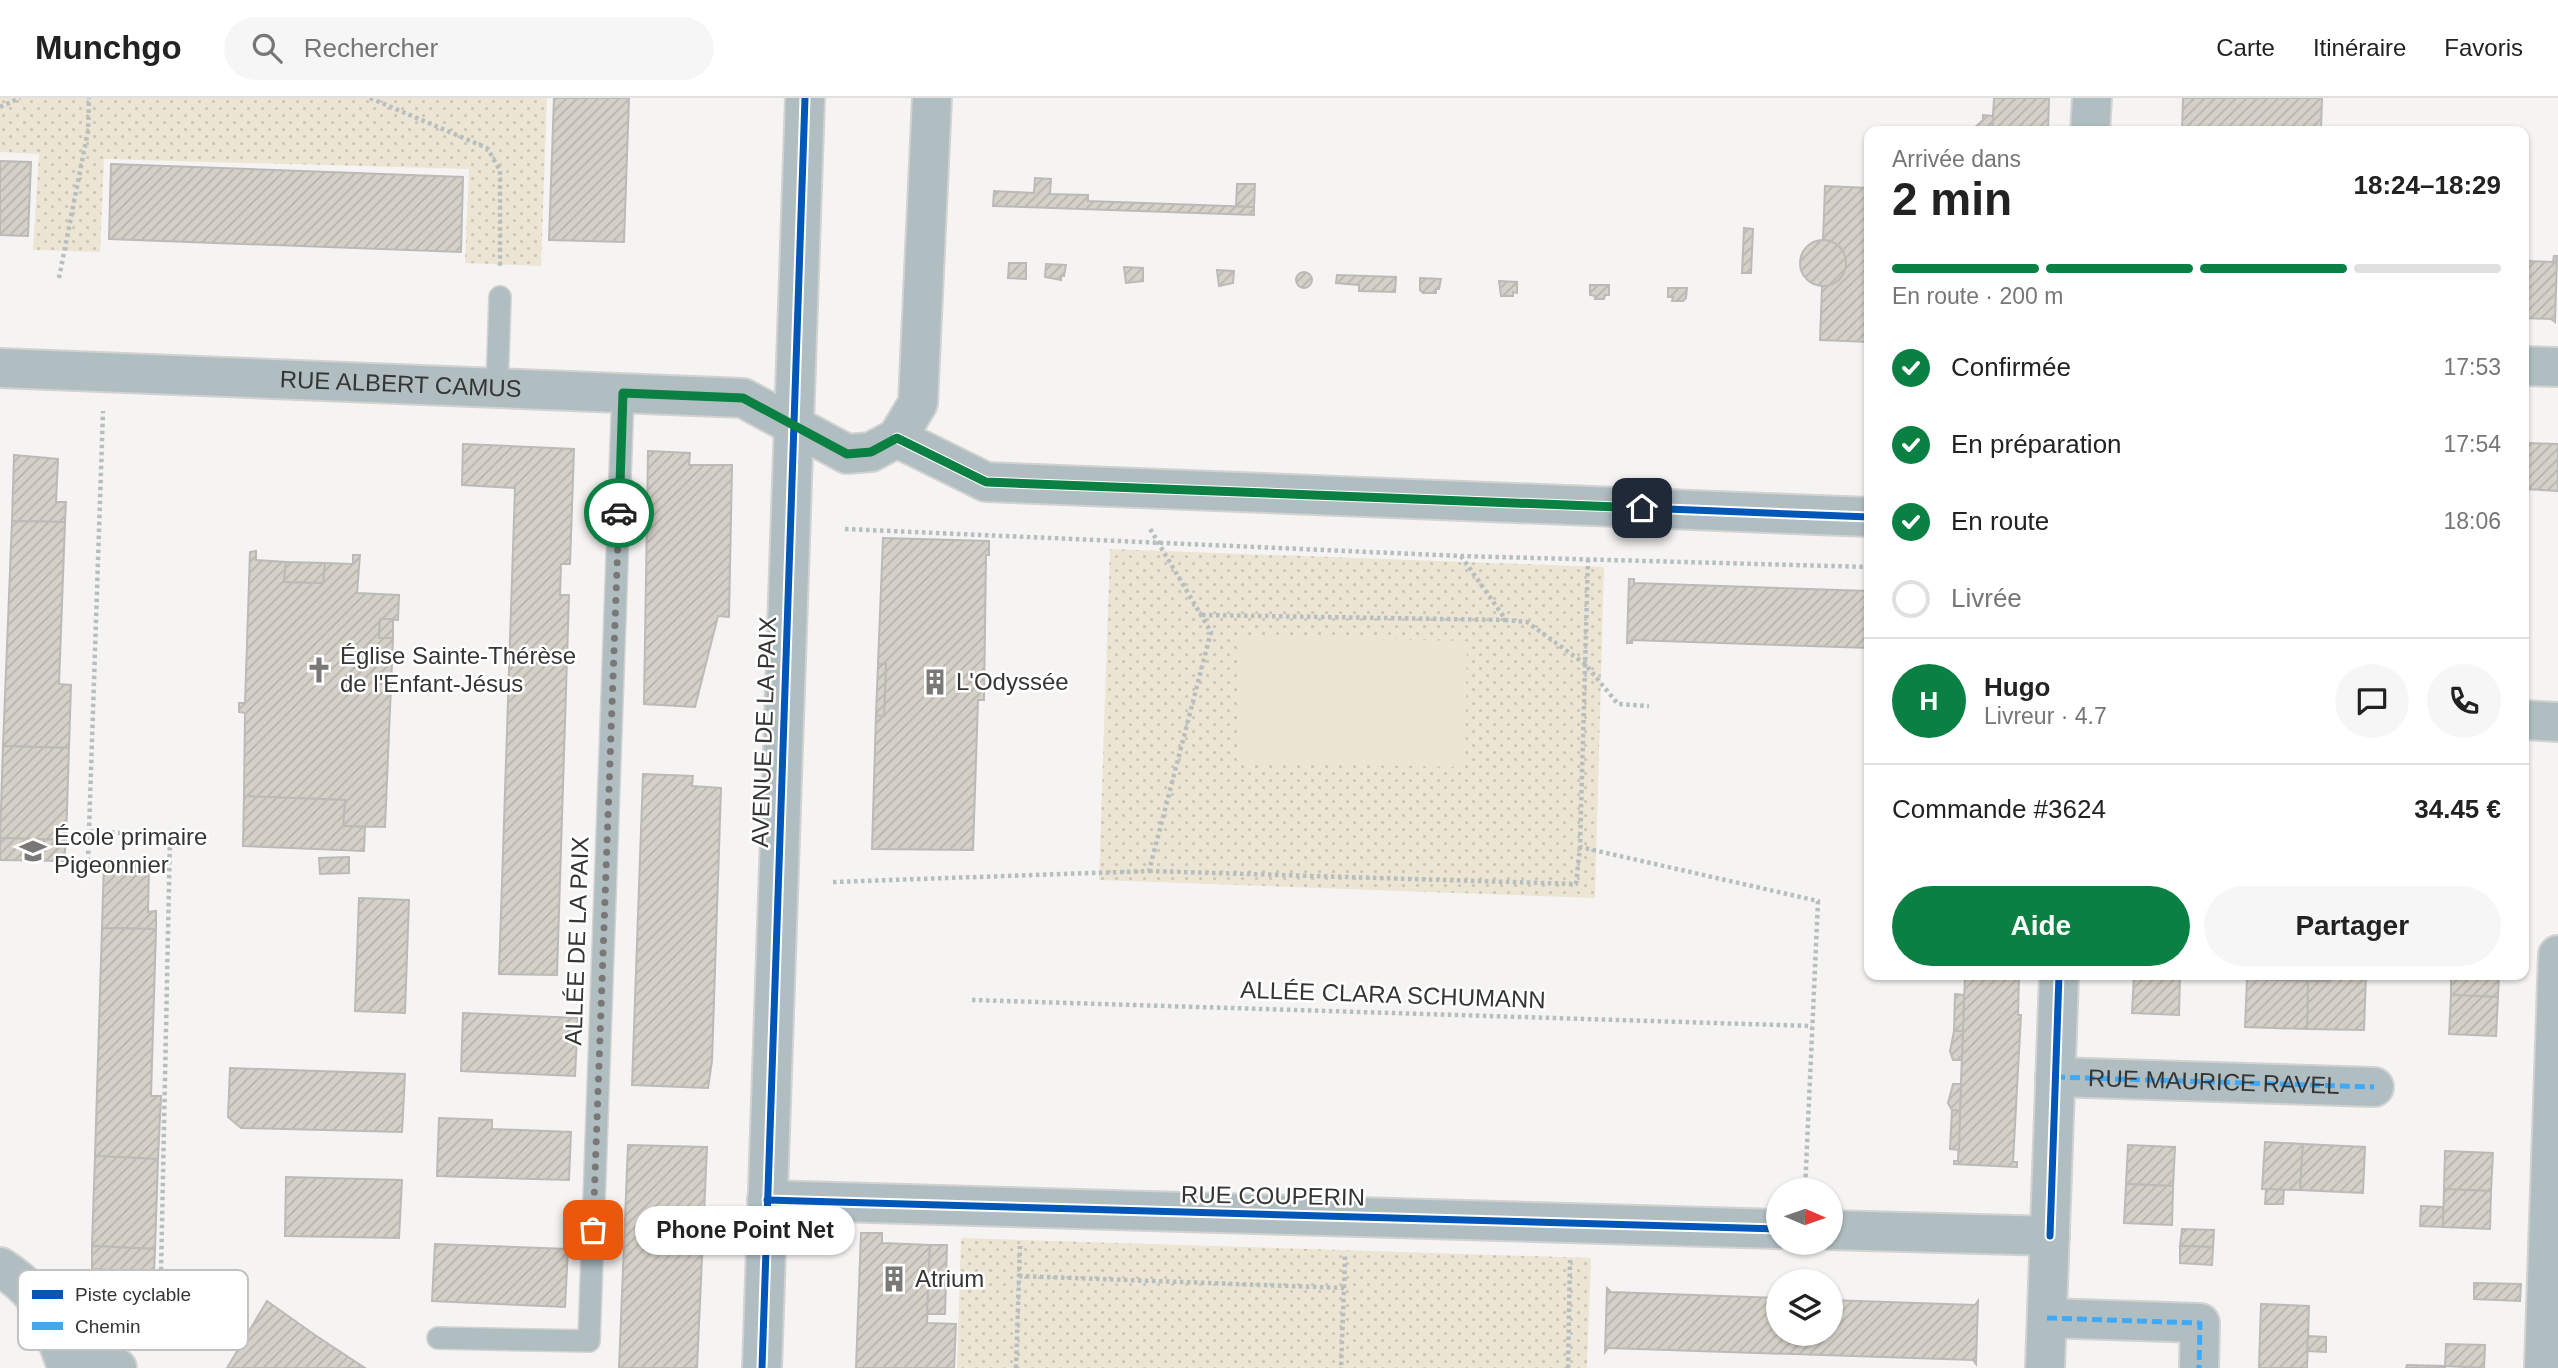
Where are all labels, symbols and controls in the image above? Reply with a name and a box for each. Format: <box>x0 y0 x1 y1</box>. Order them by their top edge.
search box <box>224 17 714 80</box>
text: Munchgo <box>35 29 182 66</box>
icon: search <box>248 29 286 67</box>
text: Rechercher <box>304 33 438 63</box>
text: Carte <box>2216 34 2275 61</box>
text: Itinéraire <box>2313 34 2406 61</box>
text: Favoris <box>2444 34 2523 61</box>
text: Arrivée dans <box>1892 146 2021 172</box>
text: 18:24–18:29 <box>2354 170 2501 200</box>
text: 2 min <box>1892 173 2012 225</box>
text: En route · 200 m <box>1892 283 2063 309</box>
icon: check <box>1892 349 1930 387</box>
text: Confirmée <box>1951 352 2071 382</box>
text: 17:53 <box>2443 354 2501 380</box>
street label: RUE ALBERT CAMUS <box>279 365 522 402</box>
icon: check <box>1892 426 1930 464</box>
text: En préparation <box>1951 429 2122 459</box>
text: 17:54 <box>2443 431 2501 457</box>
courier <box>584 478 654 548</box>
pin <box>1612 478 1672 538</box>
icon: home <box>1623 489 1661 527</box>
icon: car <box>600 494 638 532</box>
icon: check <box>1892 503 1930 541</box>
text: En route <box>1951 506 2049 536</box>
text: 18:06 <box>2443 508 2501 534</box>
text: Livrée <box>1951 583 2022 613</box>
street label: AVENUE DE LA PAIX <box>746 616 781 848</box>
place label: Église Sainte-Thérèse de l'Enfant-Jésus <box>340 642 576 697</box>
church icon: Église Sainte-Thérèse de l'Enfant-Jésus <box>304 655 334 685</box>
button: chat <box>2335 664 2409 738</box>
button: phone <box>2427 664 2501 738</box>
building icon: L'Odyssée <box>920 667 950 697</box>
place label: L'Odyssée <box>956 668 1069 695</box>
text: Hugo <box>1984 672 2050 702</box>
text: H <box>1920 686 1938 716</box>
text: Livreur · 4.7 <box>1984 703 2107 729</box>
text: Commande #3624 <box>1892 794 2106 824</box>
text: 34.45 € <box>2414 794 2501 824</box>
place label: École primaire Pigeonnier <box>54 823 207 878</box>
school or university icon: École primaire Pigeonnier <box>18 836 48 866</box>
street label: ALLÉE DE LA PAIX <box>559 836 594 1046</box>
button: Aide <box>1892 886 2190 966</box>
button: Partager <box>2204 886 2501 966</box>
street label: ALLÉE CLARA SCHUMANN <box>1240 976 1546 1013</box>
street label: RUE MAURICE RAVEL <box>2088 1064 2340 1099</box>
north arrow <box>1766 1178 1843 1255</box>
map controls <box>1766 1178 1843 1346</box>
street label: RUE COUPERIN <box>1181 1180 1365 1211</box>
pin <box>563 1200 623 1260</box>
callout: Phone Point Net <box>635 1206 856 1254</box>
icon: bag <box>574 1211 612 1249</box>
text: Phone Point Net <box>656 1217 834 1243</box>
building icon: Atrium <box>879 1264 909 1294</box>
place label: Atrium <box>915 1265 984 1292</box>
button: layers <box>1766 1269 1843 1346</box>
legend <box>18 1270 248 1350</box>
text: Piste cyclable <box>75 1284 191 1305</box>
text: Chemin <box>75 1316 140 1337</box>

